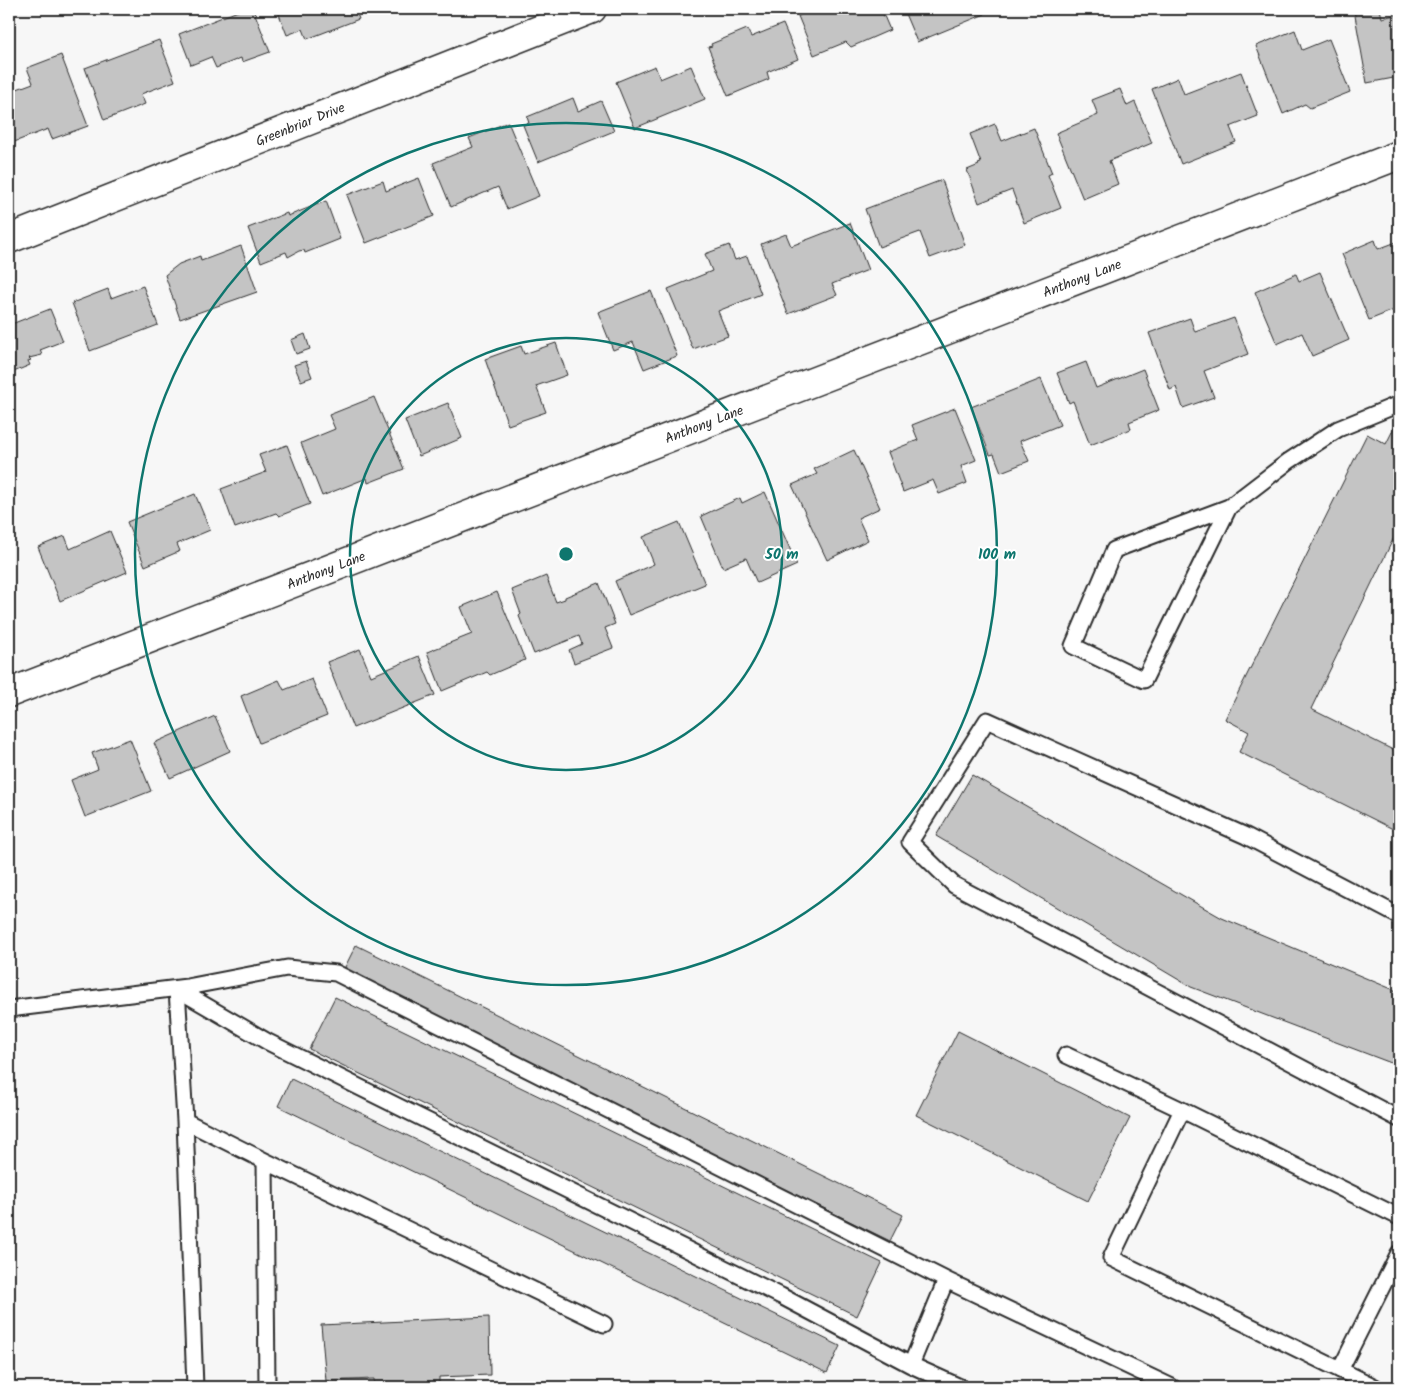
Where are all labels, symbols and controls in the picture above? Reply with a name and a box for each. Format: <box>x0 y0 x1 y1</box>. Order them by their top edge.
street label: Greenbriar Drive <box>252 97 349 153</box>
street label: Anthony Lane <box>1040 254 1126 304</box>
street label: Anthony Lane <box>662 400 748 450</box>
text: 50 m <box>764 543 799 567</box>
text: 100 m <box>978 543 1016 567</box>
centre of rings <box>557 545 575 563</box>
street label: Anthony Lane <box>284 546 370 596</box>

